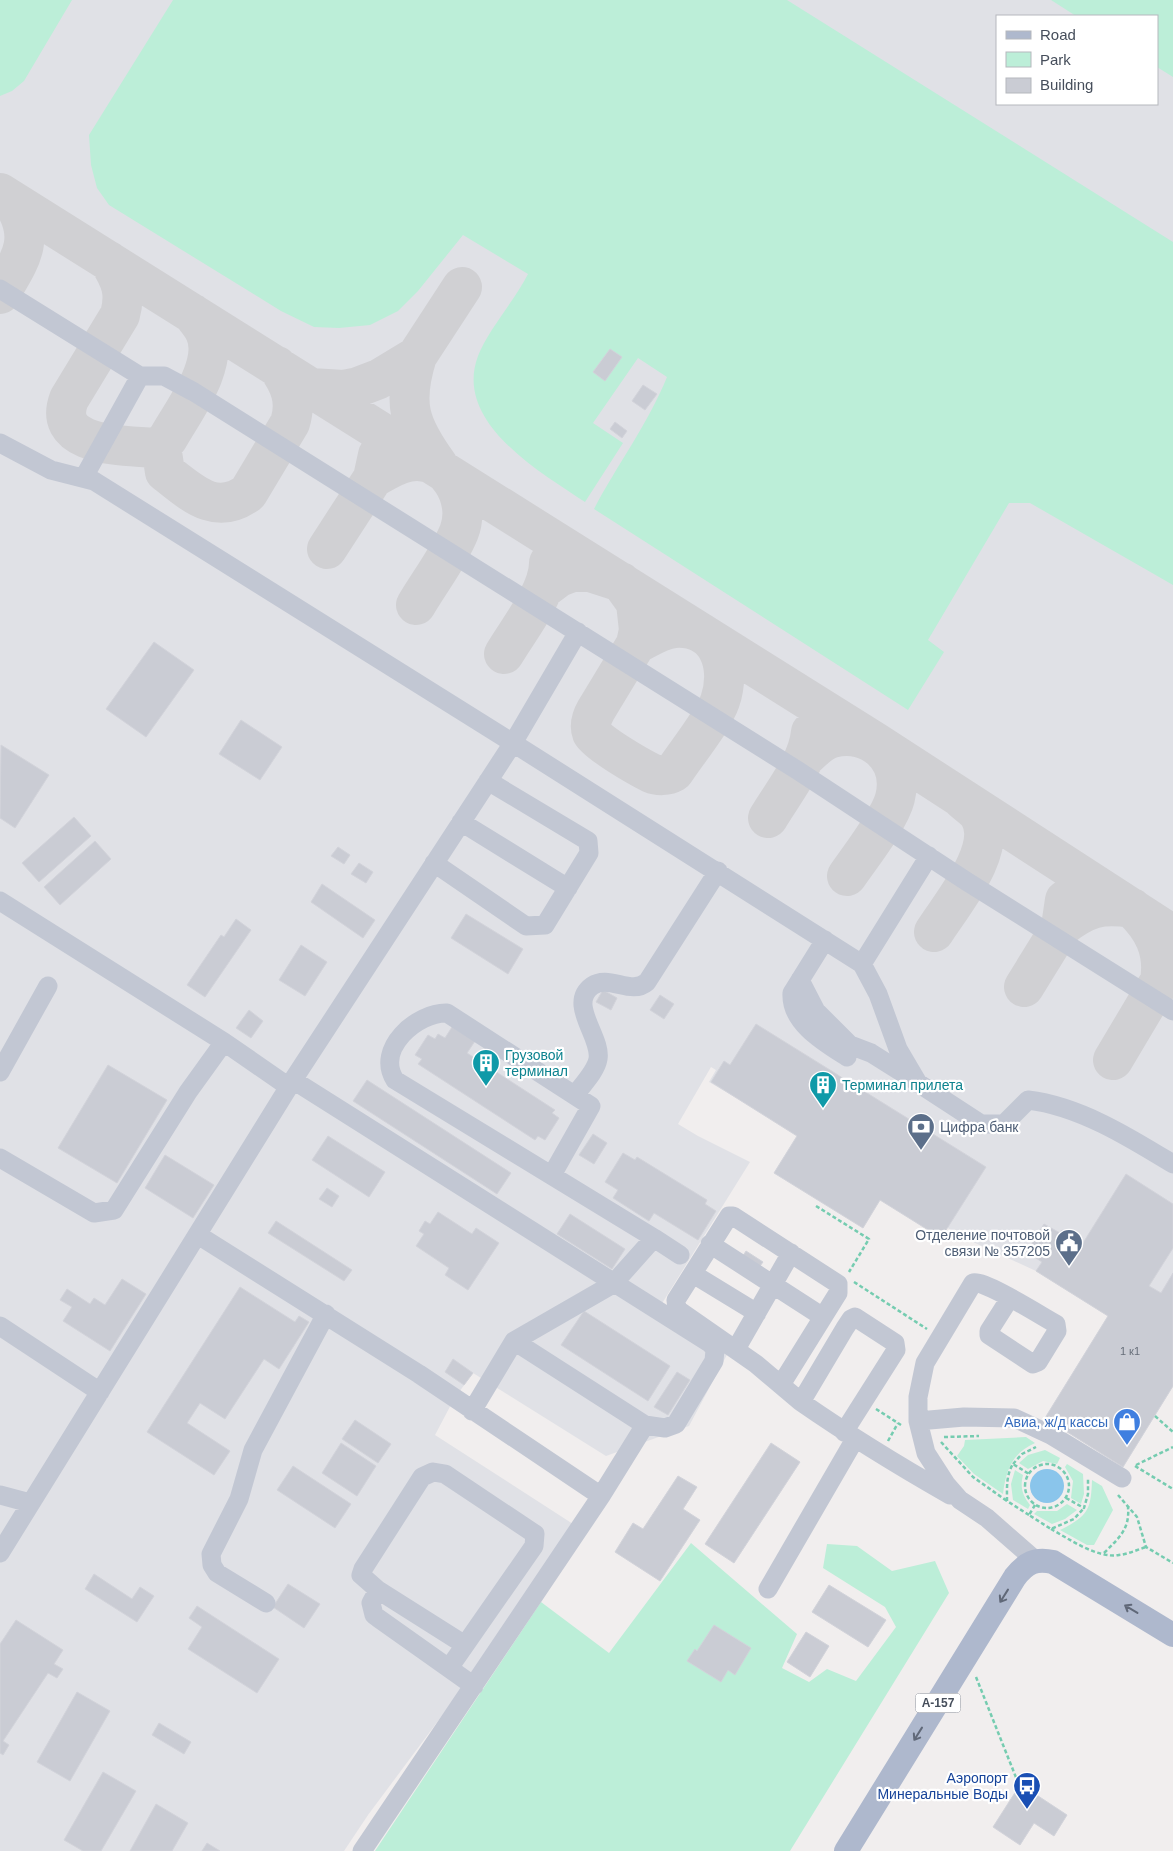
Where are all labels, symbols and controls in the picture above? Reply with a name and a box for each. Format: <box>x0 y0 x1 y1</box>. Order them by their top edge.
legend <box>996 15 1158 105</box>
text: Road <box>1040 26 1076 43</box>
text: Park <box>1040 51 1071 68</box>
text: Building <box>1040 76 1093 93</box>
place label: Грузовой терминал <box>505 1047 568 1079</box>
building icon: Грузовой терминал <box>471 1048 501 1087</box>
building icon: Терминал прилета <box>808 1070 838 1109</box>
place label: Терминал прилета <box>842 1077 963 1093</box>
bank icon: Цифра банк <box>906 1112 936 1151</box>
place label: Цифра банк <box>940 1119 1019 1135</box>
place label: Отделение почтовой связи № 357205 <box>915 1227 1050 1259</box>
public building icon: Отделение почтовой связи № 357205 <box>1054 1228 1084 1267</box>
house number: 1 к1 <box>1120 1345 1140 1357</box>
shop icon: Авиа, ж/д кассы <box>1112 1407 1142 1446</box>
place label: Авиа, ж/д кассы <box>1004 1414 1108 1430</box>
one-way arrow <box>998 1588 1008 1602</box>
one-way arrow <box>1125 1604 1139 1614</box>
road number: А-157 <box>916 1694 960 1712</box>
one-way arrow <box>913 1727 924 1741</box>
place label: Аэропорт Минеральные Воды <box>877 1770 1009 1802</box>
bus stop icon: Аэропорт Минеральные Воды <box>1012 1771 1042 1810</box>

